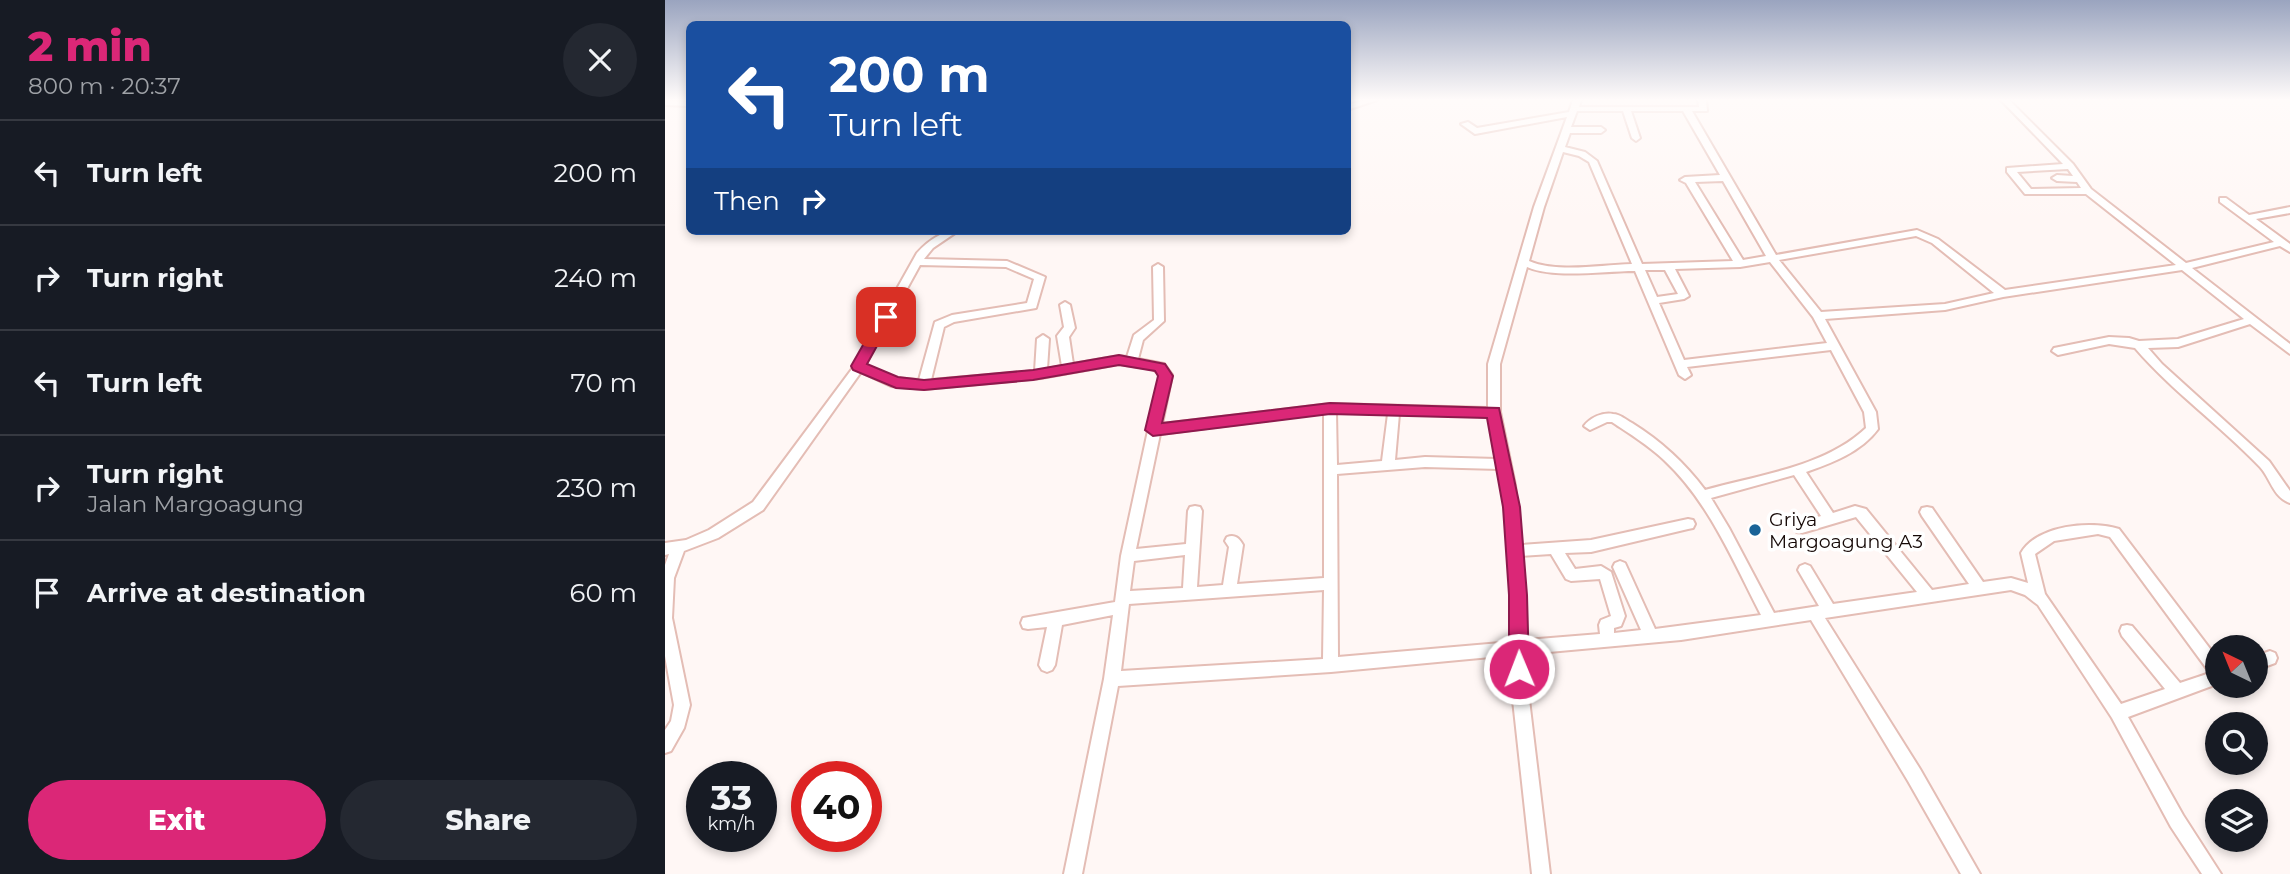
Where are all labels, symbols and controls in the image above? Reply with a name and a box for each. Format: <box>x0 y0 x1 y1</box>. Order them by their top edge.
text: 2 min <box>28 20 152 72</box>
button: close <box>563 23 637 97</box>
text: 200 m <box>829 45 990 104</box>
icon: left <box>714 49 805 140</box>
text: 800 m · 20:37 <box>28 72 181 100</box>
text: Turn left <box>829 105 963 144</box>
icon: left <box>28 154 66 192</box>
text: Turn left <box>87 157 203 189</box>
text: 200 m <box>553 157 637 189</box>
icon: right <box>794 182 832 220</box>
text: Then <box>714 185 780 217</box>
icon: right <box>28 259 66 297</box>
text: Turn right <box>87 262 223 294</box>
text: 240 m <box>554 262 637 294</box>
pin <box>856 287 916 347</box>
icon: arrive <box>867 298 905 336</box>
icon: left <box>28 364 66 402</box>
text: Turn left <box>87 367 203 399</box>
text: 70 m <box>571 367 637 399</box>
text: Turn right <box>87 458 223 490</box>
icon: right <box>28 469 66 507</box>
text: 230 m <box>556 472 637 504</box>
text: Jalan Margoagung <box>87 490 304 518</box>
place label: Griya Margoagung A3 <box>1769 508 1923 553</box>
marker: Griya Margoagung A3 <box>1747 522 1763 538</box>
icon: arrive <box>28 574 66 612</box>
text: Arrive at destination <box>87 577 366 609</box>
text: 60 m <box>570 577 637 609</box>
position arrow <box>1482 632 1556 706</box>
north arrow <box>2205 635 2268 698</box>
map controls <box>2205 635 2268 852</box>
button: search <box>2205 712 2268 775</box>
speed limit sign: 40 <box>791 761 882 852</box>
text: 33 <box>711 776 752 819</box>
button: Exit <box>28 780 326 860</box>
button: Share <box>340 780 637 860</box>
button: layers <box>2205 789 2268 852</box>
text: km/h <box>707 813 756 835</box>

